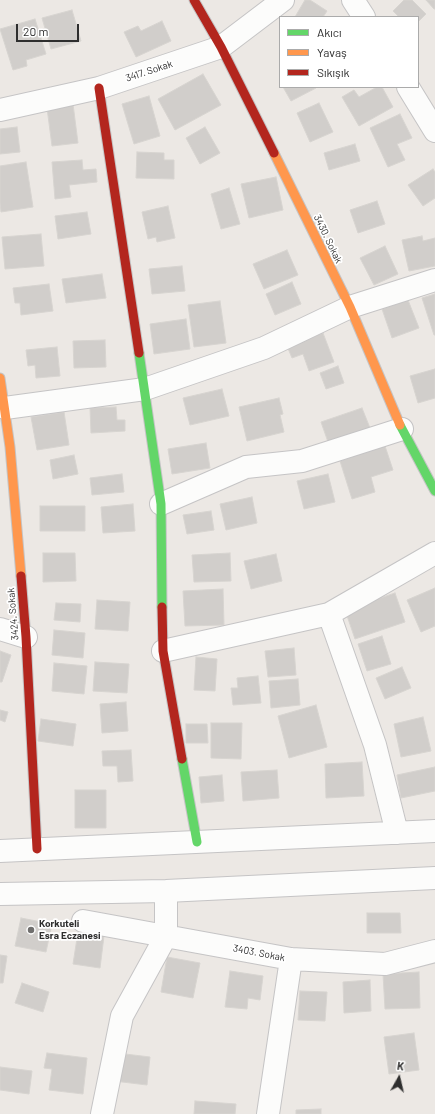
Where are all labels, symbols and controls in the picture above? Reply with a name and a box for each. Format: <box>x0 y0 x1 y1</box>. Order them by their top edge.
scale bar <box>18 16 81 42</box>
legend <box>279 16 419 88</box>
text: 20 m <box>23 24 49 38</box>
text: Akıcı <box>317 25 342 39</box>
text: Yavaş <box>317 45 347 59</box>
street label: 3417. Sokak <box>124 58 174 84</box>
text: Sıkışık <box>317 65 349 79</box>
street label: 3430. Sokak <box>311 213 345 265</box>
street label: 3424. Sokak <box>5 587 21 641</box>
place label: Korkuteli Esra Eczanesi <box>39 918 100 942</box>
marker: Korkuteli Esra Eczanesi <box>26 925 36 935</box>
street label: 3403. Sokak <box>232 942 286 964</box>
north arrow <box>379 1058 419 1098</box>
text: K <box>396 1059 405 1073</box>

